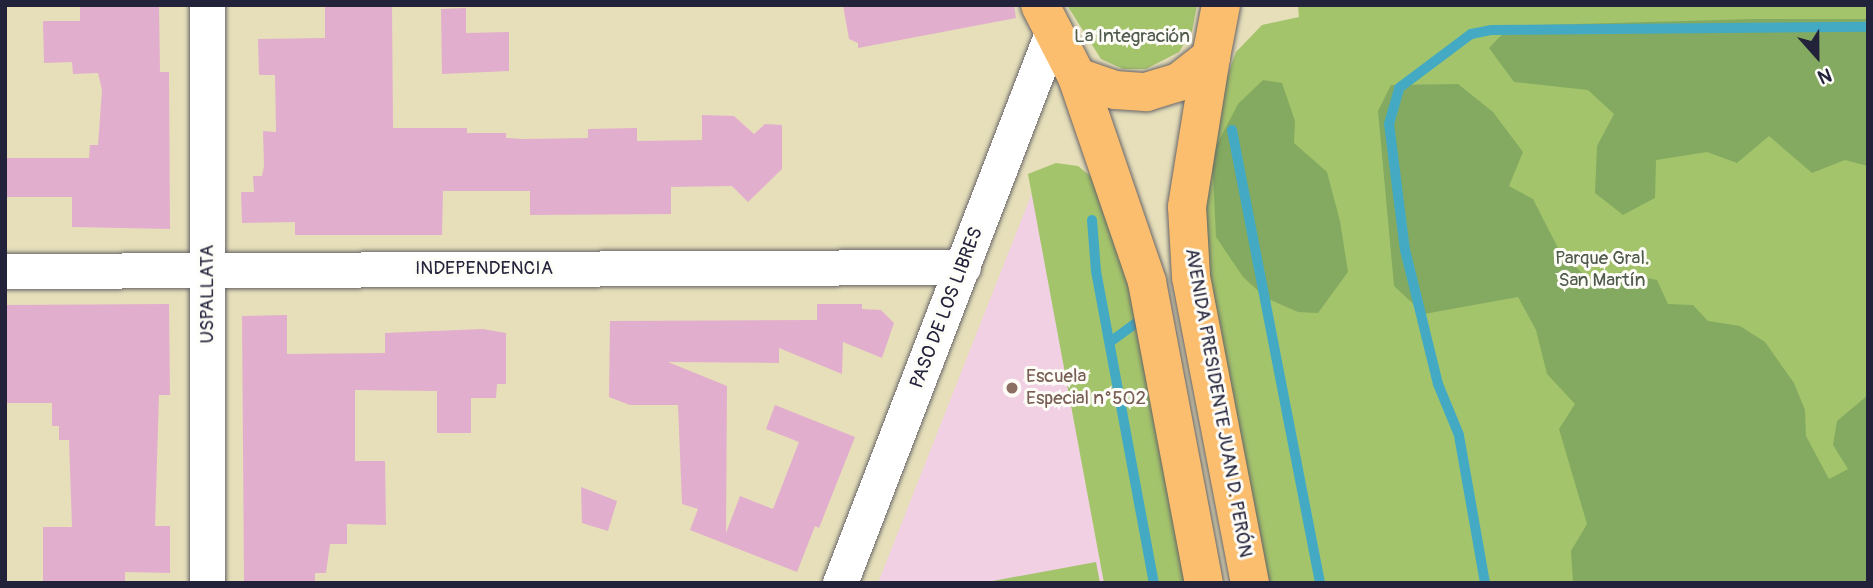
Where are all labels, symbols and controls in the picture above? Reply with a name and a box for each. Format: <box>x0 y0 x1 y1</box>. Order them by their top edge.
north arrow <box>1782 21 1852 91</box>
park label: La Integración <box>1074 26 1190 48</box>
text: N <box>1814 62 1835 89</box>
street label: PASO DE LOS LIBRES <box>906 224 988 392</box>
street label: USPALLATA <box>197 245 219 343</box>
street label: AVENIDA PRESIDENTE JUAN D. PERÓN <box>1180 247 1256 559</box>
park label: Parque Gral. San Martín <box>1555 248 1649 292</box>
street label: INDEPENDENCIA <box>415 258 553 280</box>
place label: Escuela Especial n°502 <box>1026 366 1146 410</box>
marker: Escuela Especial n°502 <box>1004 380 1020 396</box>

